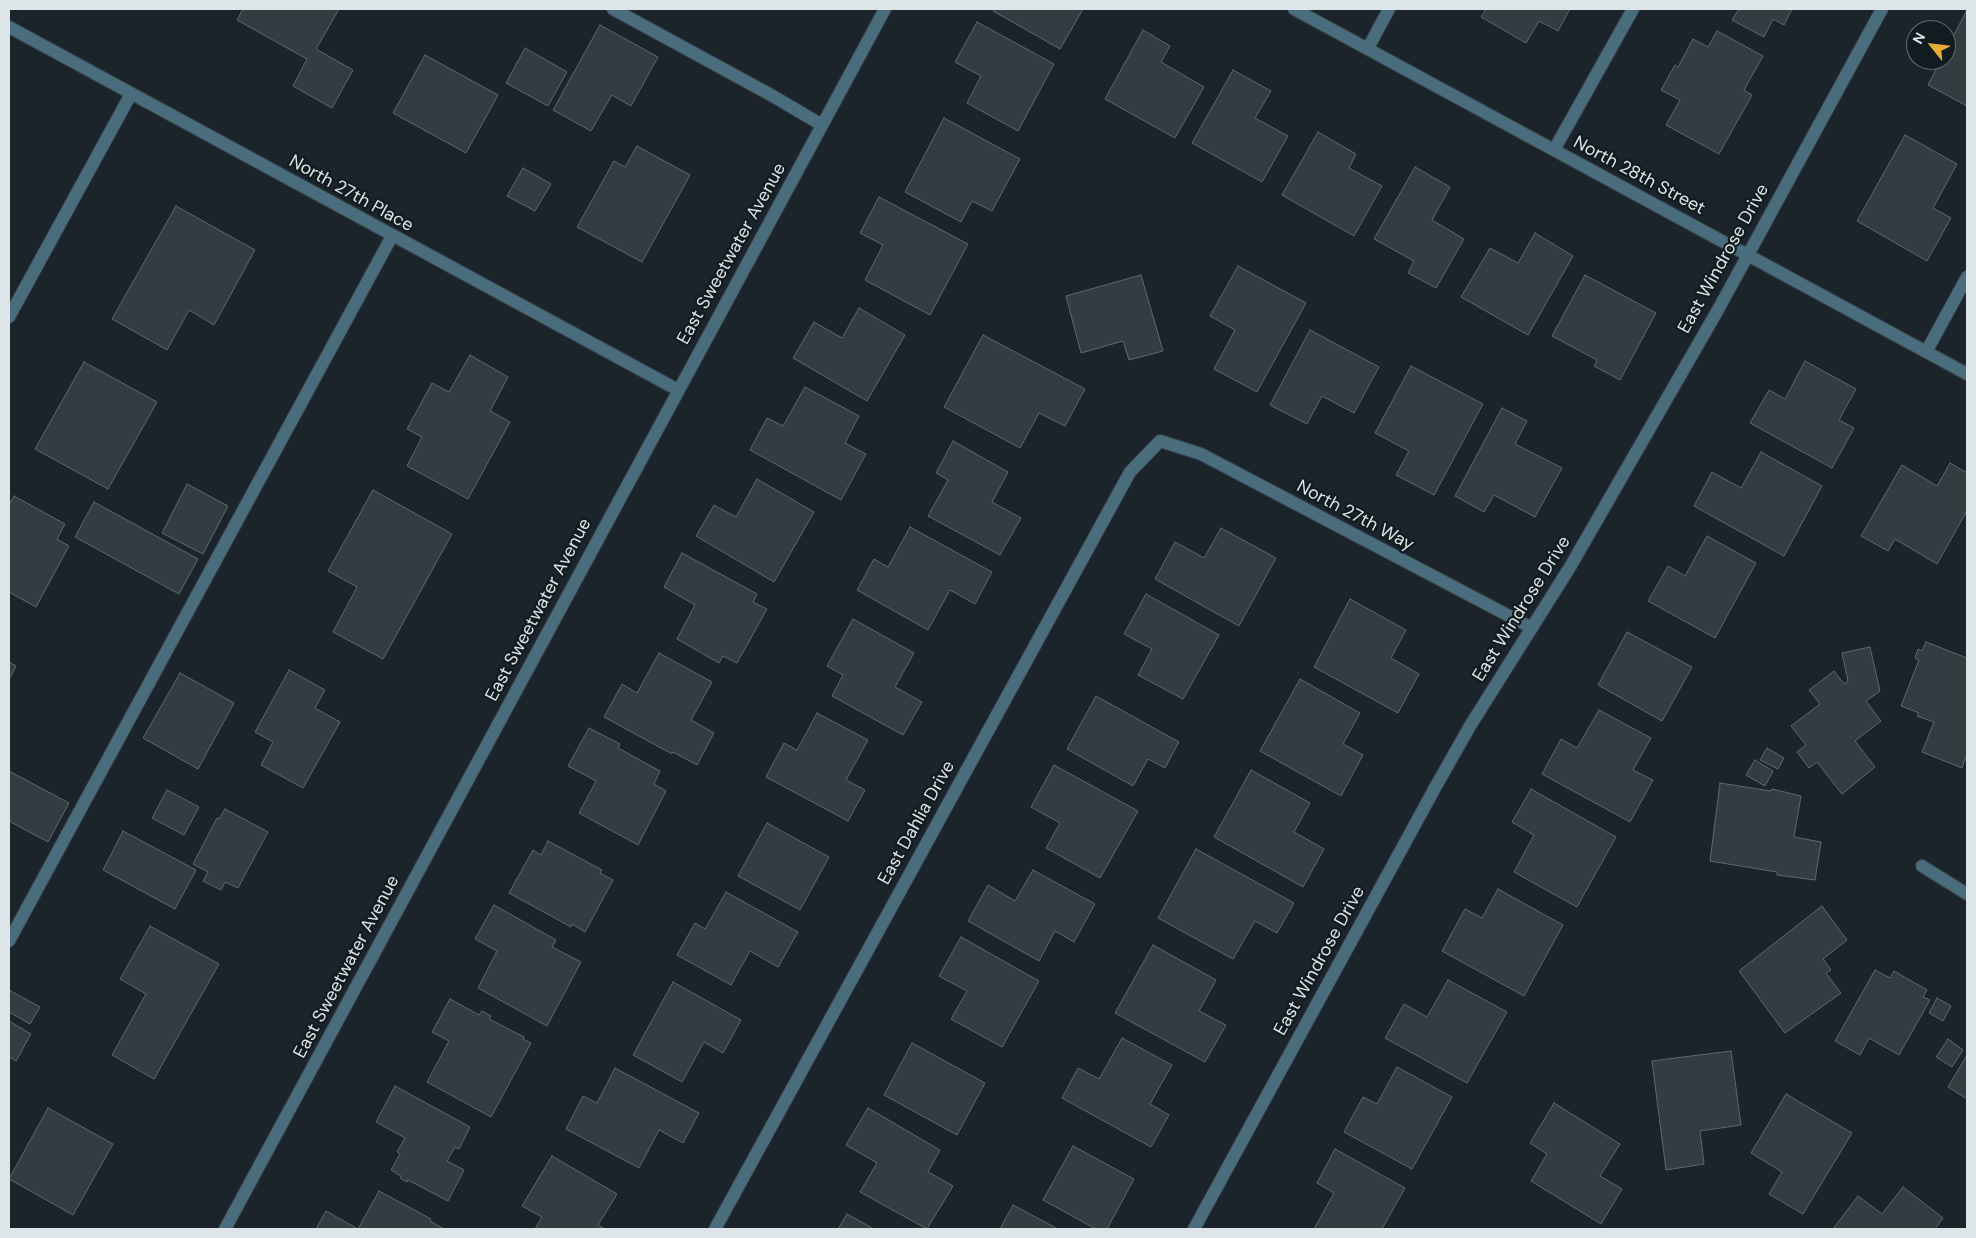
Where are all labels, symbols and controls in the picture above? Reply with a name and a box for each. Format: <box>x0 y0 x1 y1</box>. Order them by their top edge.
north arrow <box>1906 20 1956 70</box>
text: N <box>1908 29 1929 47</box>
street label: North 28th Street <box>1569 132 1709 220</box>
street label: North 27th Place <box>285 151 417 237</box>
street label: East Sweetwater Avenue <box>673 160 791 348</box>
street label: East Windrose Drive <box>1674 181 1774 337</box>
street label: North 27th Way <box>1293 476 1417 556</box>
street label: East Sweetwater Avenue <box>482 515 596 705</box>
street label: East Windrose Drive <box>1468 532 1576 686</box>
street label: East Dahlia Drive <box>874 757 960 889</box>
street label: East Sweetwater Avenue <box>290 872 404 1062</box>
street label: East Windrose Drive <box>1270 883 1370 1039</box>

